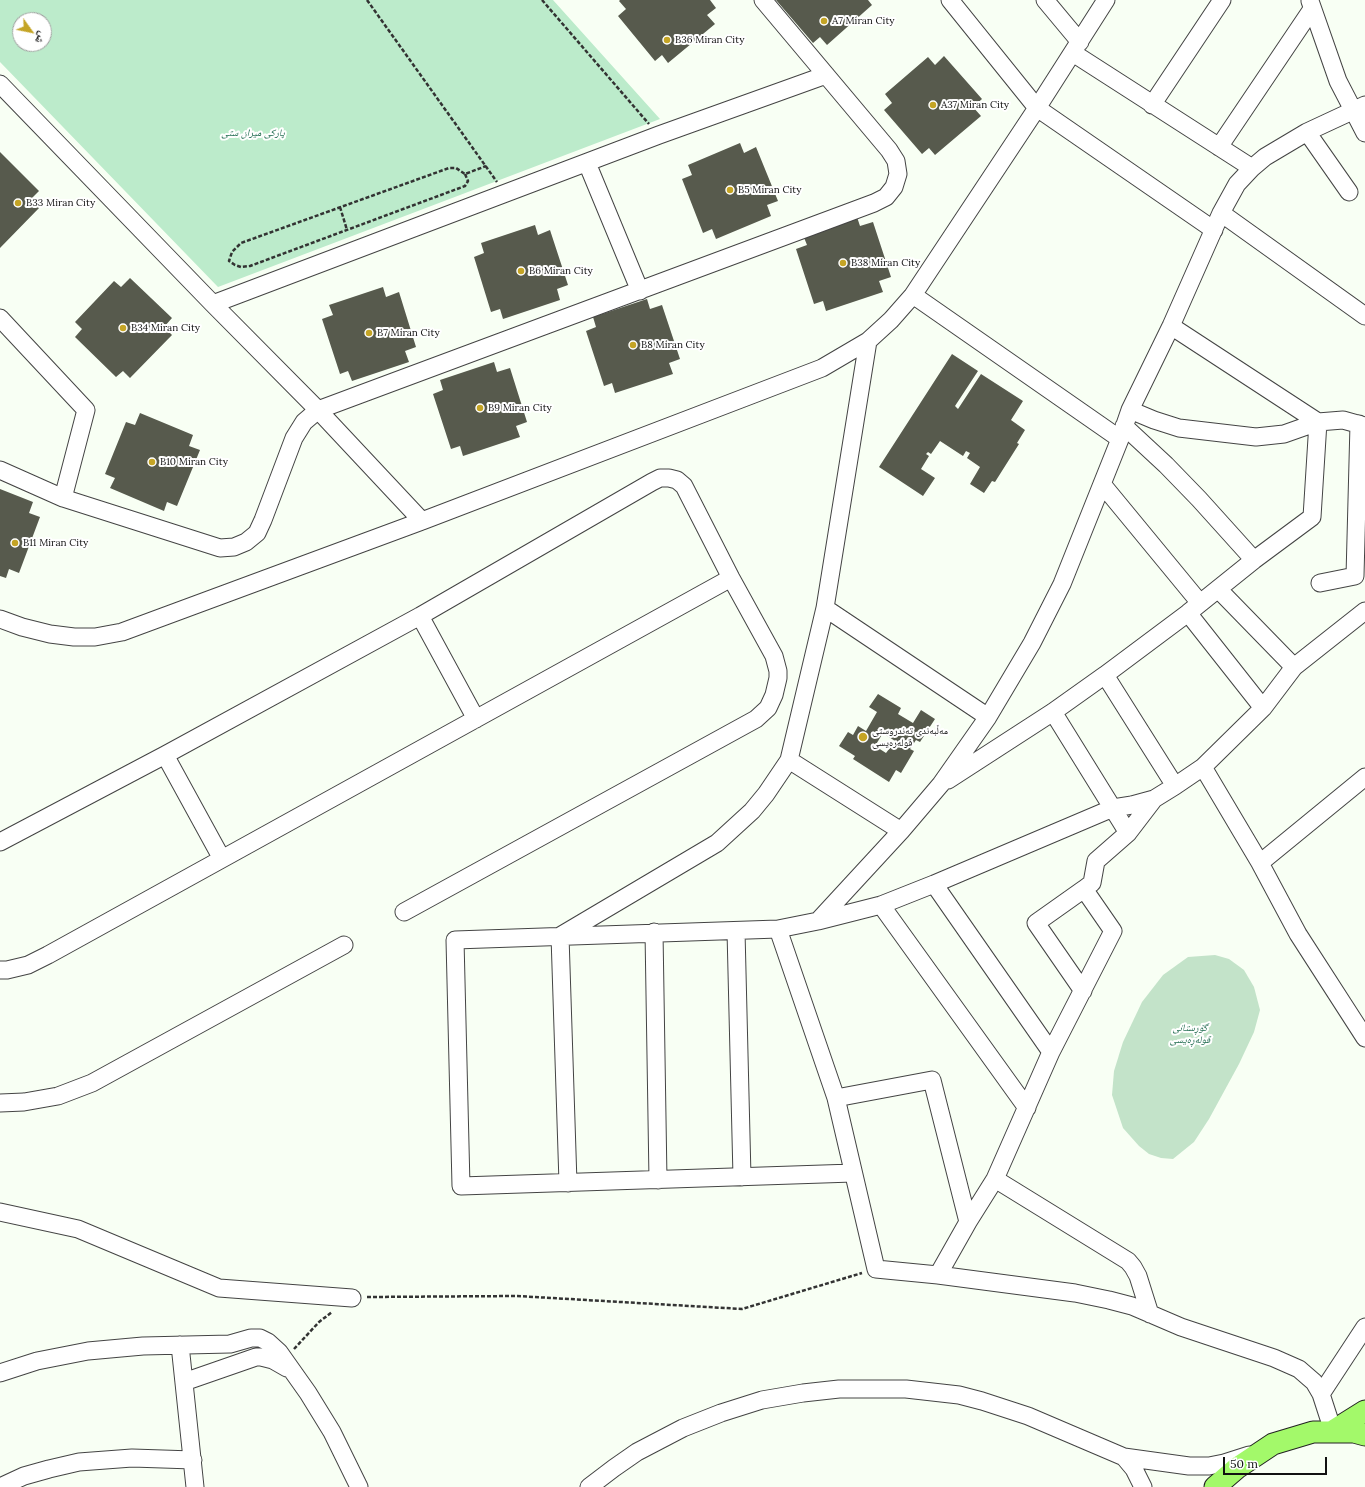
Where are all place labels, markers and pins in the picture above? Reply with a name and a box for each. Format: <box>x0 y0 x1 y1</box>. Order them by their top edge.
place label: A7 Miran City <box>832 15 895 27</box>
marker: A7 Miran City <box>819 16 829 26</box>
place label: B36 Miran City <box>675 34 744 46</box>
marker: B36 Miran City <box>662 35 672 45</box>
place label: A37 Miran City <box>941 99 1009 111</box>
marker: A37 Miran City <box>928 100 938 110</box>
place label: B5 Miran City <box>738 184 802 196</box>
marker: B5 Miran City <box>725 185 735 195</box>
place label: B33 Miran City <box>26 197 95 209</box>
marker: B33 Miran City <box>13 198 23 208</box>
place label: B38 Miran City <box>851 257 920 269</box>
marker: B38 Miran City <box>838 258 848 268</box>
place label: B6 Miran City <box>529 265 593 277</box>
marker: B6 Miran City <box>516 266 526 276</box>
place label: B34 Miran City <box>131 322 200 334</box>
marker: B34 Miran City <box>118 323 128 333</box>
place label: B7 Miran City <box>377 327 440 339</box>
marker: B7 Miran City <box>364 328 374 338</box>
place label: B8 Miran City <box>641 339 705 351</box>
marker: B8 Miran City <box>628 340 638 350</box>
place label: B9 Miran City <box>488 402 552 414</box>
marker: B9 Miran City <box>475 403 485 413</box>
place label: B10 Miran City <box>160 456 228 468</box>
marker: B10 Miran City <box>147 457 157 467</box>
place label: B11 Miran City <box>23 537 88 549</box>
marker: B11 Miran City <box>10 538 20 548</box>
place label: مەڵبەندی تەندروستی قولەرەیسی <box>872 725 948 748</box>
marker: مەڵبەندی تەندروستی قولەرەیسی <box>857 731 869 743</box>

